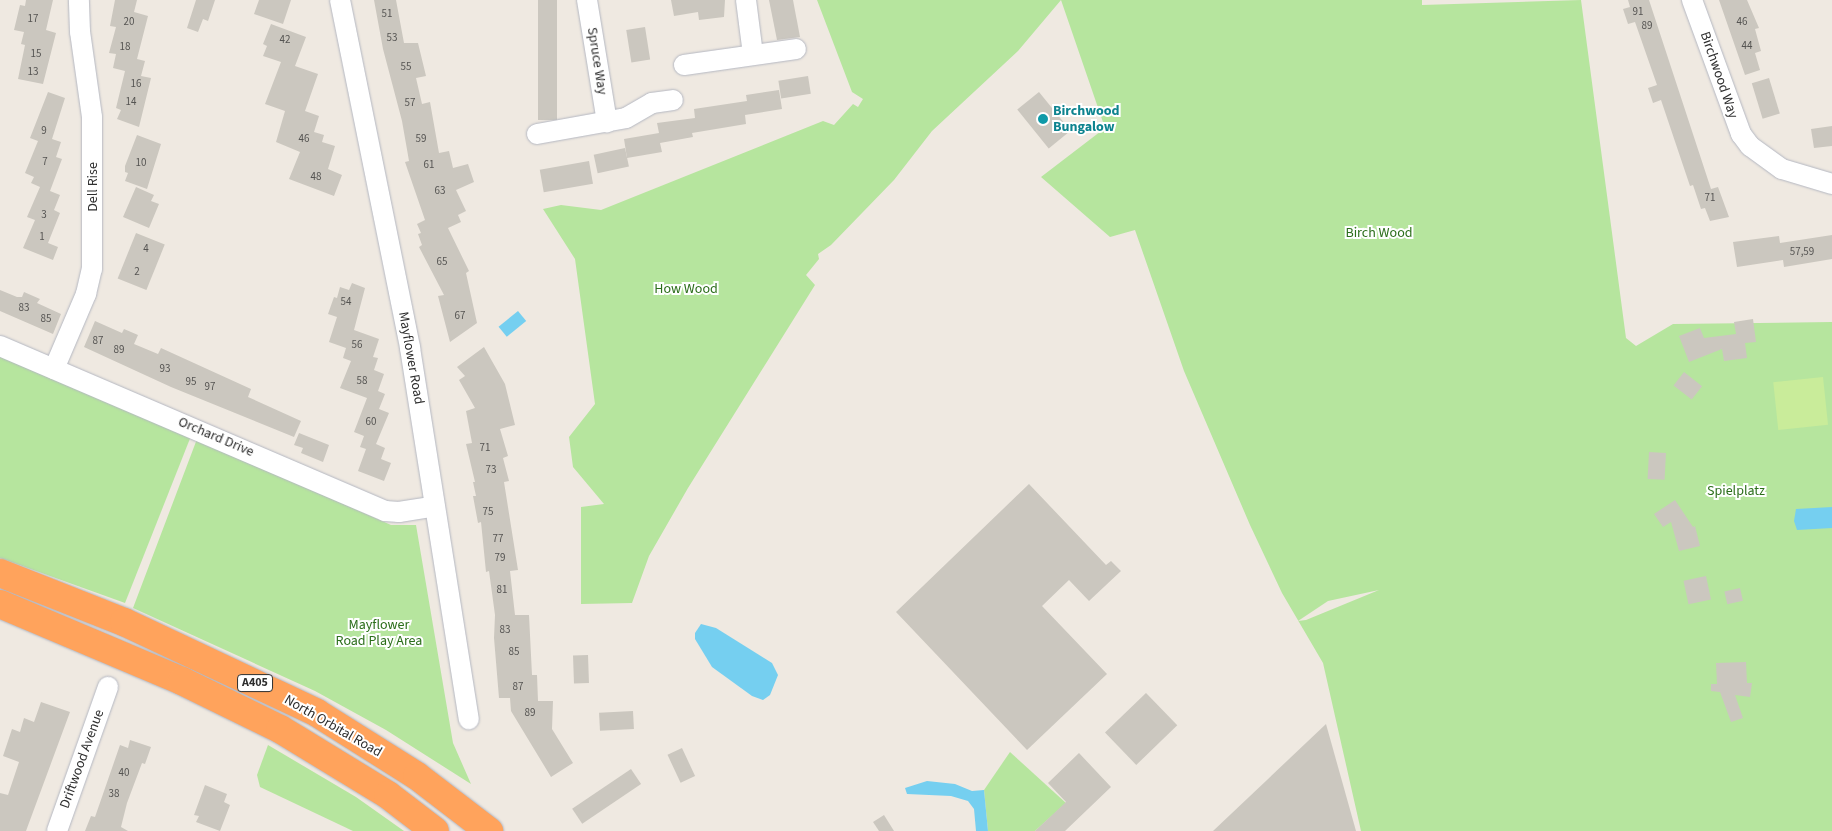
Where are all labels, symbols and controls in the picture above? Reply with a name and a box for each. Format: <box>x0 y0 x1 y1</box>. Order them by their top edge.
house number: 91 <box>1633 5 1643 19</box>
house number: 51 <box>382 7 392 21</box>
house number: 17 <box>28 12 38 26</box>
house number: 20 <box>124 15 134 29</box>
house number: 46 <box>1737 15 1747 29</box>
house number: 89 <box>1642 19 1652 33</box>
street label: Spruce Way <box>583 26 611 96</box>
street label: Birchwood Way <box>1696 29 1742 121</box>
house number: 53 <box>387 31 397 45</box>
house number: 42 <box>280 33 290 47</box>
house number: 44 <box>1742 39 1752 53</box>
house number: 18 <box>120 40 130 54</box>
house number: 15 <box>31 47 41 61</box>
house number: 55 <box>401 60 411 74</box>
house number: 13 <box>28 65 38 79</box>
house number: 16 <box>131 77 141 91</box>
house number: 14 <box>126 95 136 109</box>
house number: 57 <box>405 96 415 110</box>
place label: Birchwood Bungalow <box>1053 103 1120 136</box>
marker: Birchwood Bungalow <box>1037 113 1049 125</box>
house number: 9 <box>41 124 47 138</box>
house number: 46 <box>299 132 309 146</box>
house number: 59 <box>416 132 426 146</box>
house number: 7 <box>42 155 48 169</box>
house number: 10 <box>136 156 146 170</box>
house number: 61 <box>424 158 434 172</box>
street label: Dell Rise <box>85 162 101 212</box>
house number: 48 <box>311 170 321 184</box>
house number: 63 <box>435 184 445 198</box>
house number: 71 <box>1705 191 1715 205</box>
house number: 3 <box>41 208 47 222</box>
park label: Birch Wood <box>1345 225 1413 241</box>
house number: 1 <box>39 230 45 244</box>
house number: 4 <box>143 242 149 256</box>
house number: 57,59 <box>1790 245 1814 259</box>
house number: 65 <box>437 255 447 269</box>
house number: 2 <box>134 265 140 279</box>
park label: How Wood <box>654 281 718 297</box>
house number: 54 <box>341 295 351 309</box>
house number: 83 <box>19 301 29 315</box>
house number: 67 <box>455 309 465 323</box>
street label: Mayflower Road <box>395 310 427 406</box>
house number: 85 <box>41 312 51 326</box>
house number: 87 <box>93 334 103 348</box>
house number: 56 <box>352 338 362 352</box>
house number: 89 <box>114 343 124 357</box>
house number: 93 <box>160 362 170 376</box>
house number: 58 <box>357 374 367 388</box>
house number: 95 <box>186 375 196 389</box>
house number: 97 <box>205 380 215 394</box>
street label: Orchard Drive <box>176 414 256 460</box>
house number: 60 <box>366 415 376 429</box>
house number: 71 <box>480 441 490 455</box>
house number: 73 <box>486 463 496 477</box>
park label: Spielplatz <box>1707 483 1765 499</box>
house number: 75 <box>483 505 493 519</box>
house number: 77 <box>493 532 503 546</box>
house number: 79 <box>495 551 505 565</box>
house number: 81 <box>497 583 507 597</box>
park label: Mayflower Road Play Area <box>336 617 422 650</box>
house number: 83 <box>500 623 510 637</box>
house number: 85 <box>509 645 519 659</box>
road number: A405 <box>236 674 274 692</box>
house number: 87 <box>513 680 523 694</box>
street label: North Orbital Road <box>281 691 385 761</box>
house number: 89 <box>525 706 535 720</box>
street label: Driftwood Avenue <box>56 707 108 811</box>
house number: 40 <box>119 766 129 780</box>
house number: 38 <box>109 787 119 801</box>

